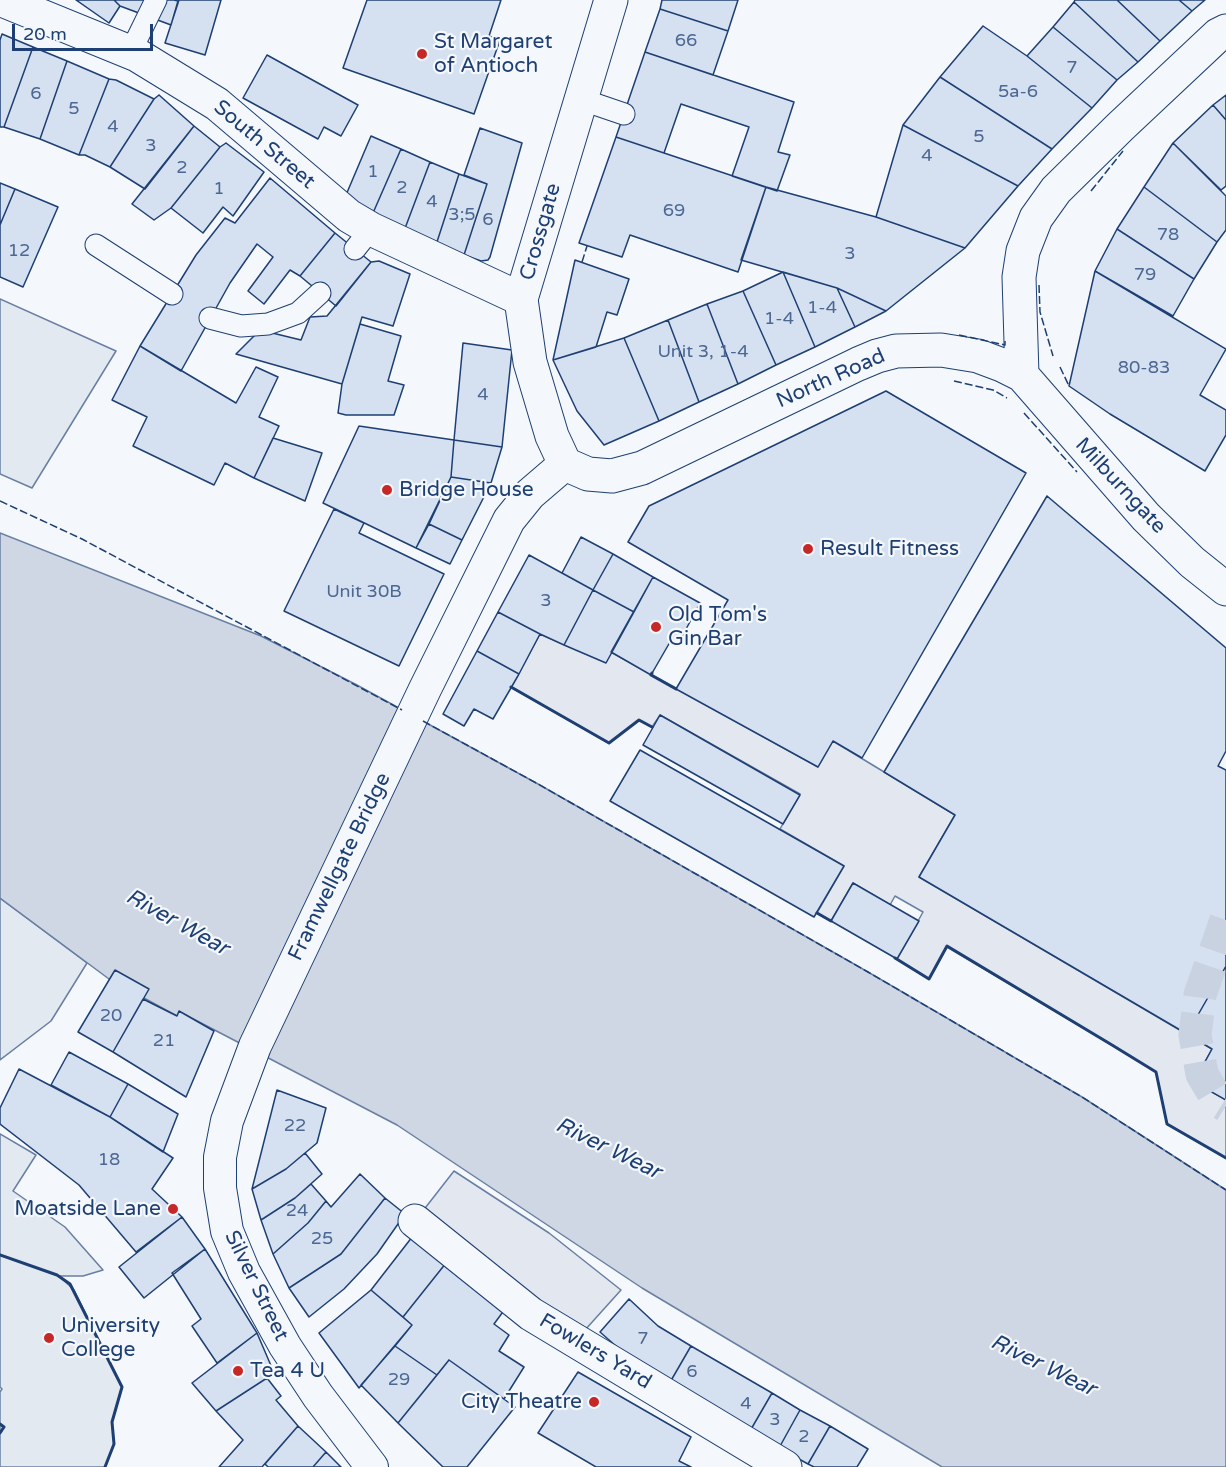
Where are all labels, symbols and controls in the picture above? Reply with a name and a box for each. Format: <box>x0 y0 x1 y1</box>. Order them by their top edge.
scale bar <box>15 12 156 50</box>
text: 20 m <box>23 23 67 45</box>
place label: St Margaret of Antioch <box>434 29 552 79</box>
house number: 66 <box>675 30 697 52</box>
marker: St Margaret of Antioch <box>415 47 429 61</box>
house number: 7 <box>1066 57 1078 79</box>
house number: 5a-6 <box>998 81 1038 103</box>
house number: 6 <box>30 83 42 105</box>
street label: South Street <box>208 95 320 195</box>
house number: 5 <box>68 98 80 120</box>
house number: 4 <box>107 116 119 138</box>
house number: 5 <box>973 126 985 148</box>
house number: 3 <box>145 135 157 157</box>
house number: 4 <box>921 145 933 167</box>
house number: 2 <box>176 157 188 179</box>
house number: 1 <box>367 161 379 183</box>
house number: 2 <box>396 177 408 199</box>
house number: 1 <box>213 178 225 200</box>
street label: Crossgate <box>515 181 567 283</box>
house number: 4 <box>426 191 438 213</box>
house number: 69 <box>663 200 685 222</box>
house number: 3;5 <box>448 204 476 226</box>
house number: 6 <box>482 209 494 231</box>
house number: 78 <box>1157 224 1179 246</box>
house number: 12 <box>8 240 30 262</box>
house number: 3 <box>844 243 856 265</box>
house number: 79 <box>1134 264 1156 286</box>
house number: 1-4 <box>807 297 837 319</box>
house number: 1-4 <box>764 308 794 330</box>
house number: Unit 3, 1-4 <box>657 341 749 363</box>
street label: North Road <box>773 344 889 414</box>
house number: 80-83 <box>1118 357 1170 379</box>
house number: 4 <box>477 384 489 406</box>
street label: Milburngate <box>1069 433 1171 539</box>
place label: Bridge House <box>399 477 534 503</box>
marker: Bridge House <box>380 483 394 497</box>
place label: Result Fitness <box>820 536 959 562</box>
marker: Result Fitness <box>801 542 815 556</box>
house number: Unit 30B <box>326 581 402 603</box>
house number: 3 <box>540 590 552 612</box>
place label: Old Tom's Gin Bar <box>668 602 767 652</box>
marker: Old Tom's Gin Bar <box>649 620 663 634</box>
street label: Framwellgate Bridge <box>284 769 396 965</box>
water label: River Wear <box>121 884 233 962</box>
house number: 20 <box>100 1005 122 1027</box>
house number: 21 <box>153 1030 175 1052</box>
water label: River Wear <box>551 1112 665 1186</box>
house number: 22 <box>284 1115 306 1137</box>
house number: 18 <box>98 1149 120 1171</box>
place label: Moatside Lane <box>14 1196 161 1222</box>
house number: 24 <box>286 1200 308 1222</box>
marker: Moatside Lane <box>166 1202 180 1216</box>
street label: Silver Street <box>218 1227 294 1345</box>
house number: 25 <box>311 1228 333 1250</box>
street label: Fowlers Yard <box>534 1309 656 1395</box>
place label: University College <box>61 1313 160 1363</box>
house number: 7 <box>637 1328 649 1350</box>
water label: River Wear <box>986 1329 1100 1403</box>
marker: University College <box>42 1331 56 1345</box>
place label: Tea 4 U <box>250 1358 325 1384</box>
house number: 6 <box>686 1361 698 1383</box>
marker: Tea 4 U <box>231 1364 245 1378</box>
house number: 29 <box>388 1369 410 1391</box>
place label: City Theatre <box>461 1389 582 1415</box>
house number: 4 <box>740 1393 752 1415</box>
marker: City Theatre <box>587 1395 601 1409</box>
house number: 3 <box>769 1409 781 1431</box>
house number: 2 <box>798 1426 810 1448</box>

